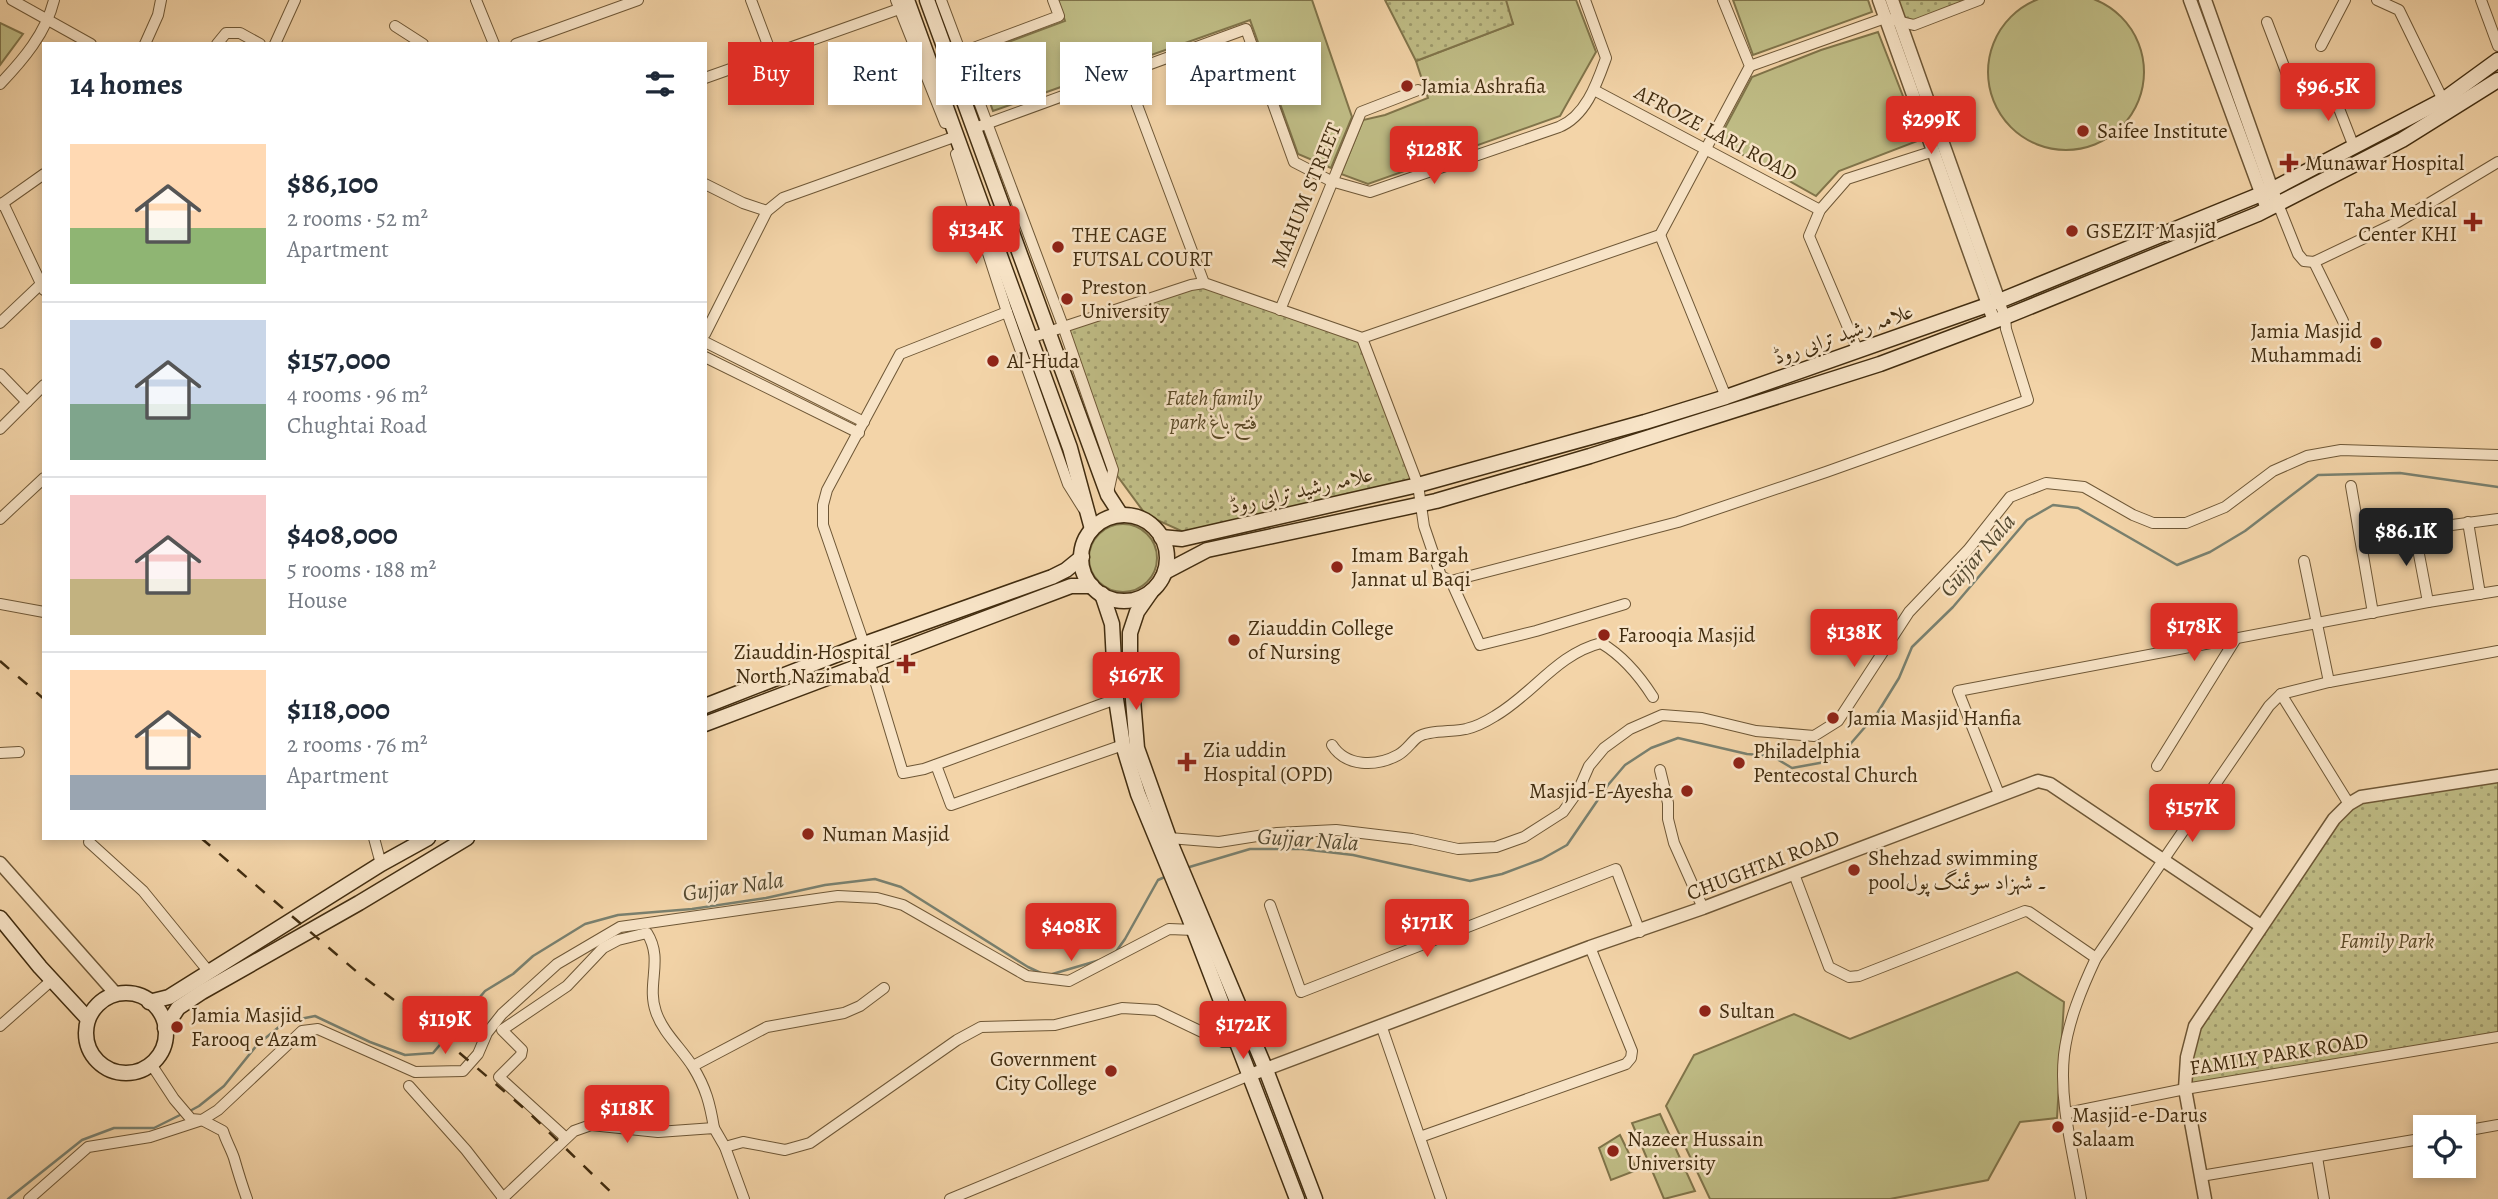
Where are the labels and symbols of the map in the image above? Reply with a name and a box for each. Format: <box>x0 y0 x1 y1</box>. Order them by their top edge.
pin: $96.5K <box>2271 64 2385 123</box>
place label: Jamia Ashrafia <box>1421 72 1546 100</box>
marker: Jamia Ashrafia <box>1399 78 1415 94</box>
street label: AFROZE LARI ROAD <box>1629 78 1802 188</box>
pin: $299K <box>1882 96 1980 156</box>
place label: Saifee Institute <box>2097 117 2228 145</box>
street label: MAHUM STREET <box>1264 118 1348 272</box>
marker: Saifee Institute <box>2075 123 2091 139</box>
pin: $128K <box>1385 127 1483 186</box>
place label: Munawar Hospital <box>2305 149 2464 177</box>
marker: Munawar Hospital <box>2279 153 2299 173</box>
place label: Taha Medical Center KHI <box>2344 196 2457 248</box>
pin: $134K <box>927 206 1025 266</box>
marker: Taha Medical Center KHI <box>2463 212 2483 232</box>
place label: GSEZIT Masjid <box>2086 217 2217 245</box>
place label: THE CAGE FUTSAL COURT <box>1072 221 1213 273</box>
marker: GSEZIT Masjid <box>2064 223 2080 239</box>
marker: THE CAGE FUTSAL COURT <box>1050 239 1066 255</box>
place label: Preston University <box>1081 273 1170 325</box>
marker: Preston University <box>1059 291 1075 307</box>
street label: علامہ رشید ترابی روڈ <box>1769 297 1917 372</box>
place label: Jamia Masjid Muhammadi <box>2250 317 2363 369</box>
marker: Jamia Masjid Muhammadi <box>2368 335 2384 351</box>
place label: Al-Huda <box>1006 347 1080 375</box>
marker: Al-Huda <box>985 353 1001 369</box>
park label: Fateh family park فتح باغ <box>1166 384 1262 441</box>
street label: علامہ رشید ترابی روڈ <box>1227 460 1376 521</box>
water label: Gujjar Nala <box>1932 507 2023 604</box>
pin: $86.1K <box>2349 508 2463 568</box>
place label: Imam Bargah Jannat ul Baqi <box>1351 541 1471 593</box>
marker: Imam Bargah Jannat ul Baqi <box>1329 559 1345 575</box>
pin: $178K <box>2145 604 2243 663</box>
pin: $138K <box>1805 610 1903 669</box>
place label: Ziauddin College of Nursing <box>1248 614 1394 666</box>
place label: Farooqia Masjid <box>1618 621 1756 649</box>
marker: Farooqia Masjid <box>1596 627 1612 643</box>
marker: Ziauddin College of Nursing <box>1226 632 1242 648</box>
place label: Ziauddin Hospital North Nazimabad <box>734 638 891 690</box>
pin: $167K <box>1087 652 1185 712</box>
marker: Ziauddin Hospital North Nazimabad <box>896 654 916 674</box>
place label: Jamia Masjid Hanfia <box>1847 704 2022 732</box>
marker: Jamia Masjid Hanfia <box>1825 710 1841 726</box>
place label: Zia uddin Hospital (OPD) <box>1203 736 1333 788</box>
place label: Philadelphia Pentecostal Church <box>1753 737 1918 789</box>
marker: Zia uddin Hospital (OPD) <box>1177 752 1197 772</box>
marker: Philadelphia Pentecostal Church <box>1731 755 1747 771</box>
place label: Masjid-E-Ayesha <box>1529 777 1673 805</box>
marker: Masjid-E-Ayesha <box>1679 783 1695 799</box>
pin: $157K <box>2143 784 2241 844</box>
place label: Numan Masjid <box>822 820 950 848</box>
water label: Gujjar Nala <box>1256 820 1360 859</box>
street label: CHUGHTAI ROAD <box>1683 823 1843 907</box>
marker: Numan Masjid <box>800 826 816 842</box>
place label: Shehzad swimming pool۔ شہزاد سوئمنگ پول <box>1868 844 2047 897</box>
marker: Shehzad swimming pool۔ شہزاد سوئمنگ پول <box>1846 862 1862 878</box>
water label: Gujjar Nala <box>681 864 786 909</box>
pin: $171K <box>1378 900 1476 959</box>
pin: $408K <box>1022 904 1120 963</box>
park label: Family Park <box>2340 927 2434 955</box>
pin: $119K <box>396 996 494 1056</box>
place label: Sultan <box>1719 997 1775 1025</box>
place label: Jamia Masjid Farooq e Azam <box>191 1001 317 1053</box>
pin: $172K <box>1194 1002 1292 1061</box>
marker: Sultan <box>1697 1003 1713 1019</box>
marker: Jamia Masjid Farooq e Azam <box>169 1019 185 1035</box>
street label: FAMILY PARK ROAD <box>2188 1026 2370 1082</box>
place label: Government City College <box>990 1045 1097 1097</box>
marker: Government City College <box>1103 1063 1119 1079</box>
pin: $118K <box>578 1086 676 1145</box>
place label: Masjid-e-Darus Salaam <box>2072 1101 2207 1153</box>
marker: Masjid-e-Darus Salaam <box>2050 1119 2066 1135</box>
place label: Nazeer Hussain University <box>1627 1125 1763 1177</box>
marker: Nazeer Hussain University <box>1605 1143 1621 1159</box>

